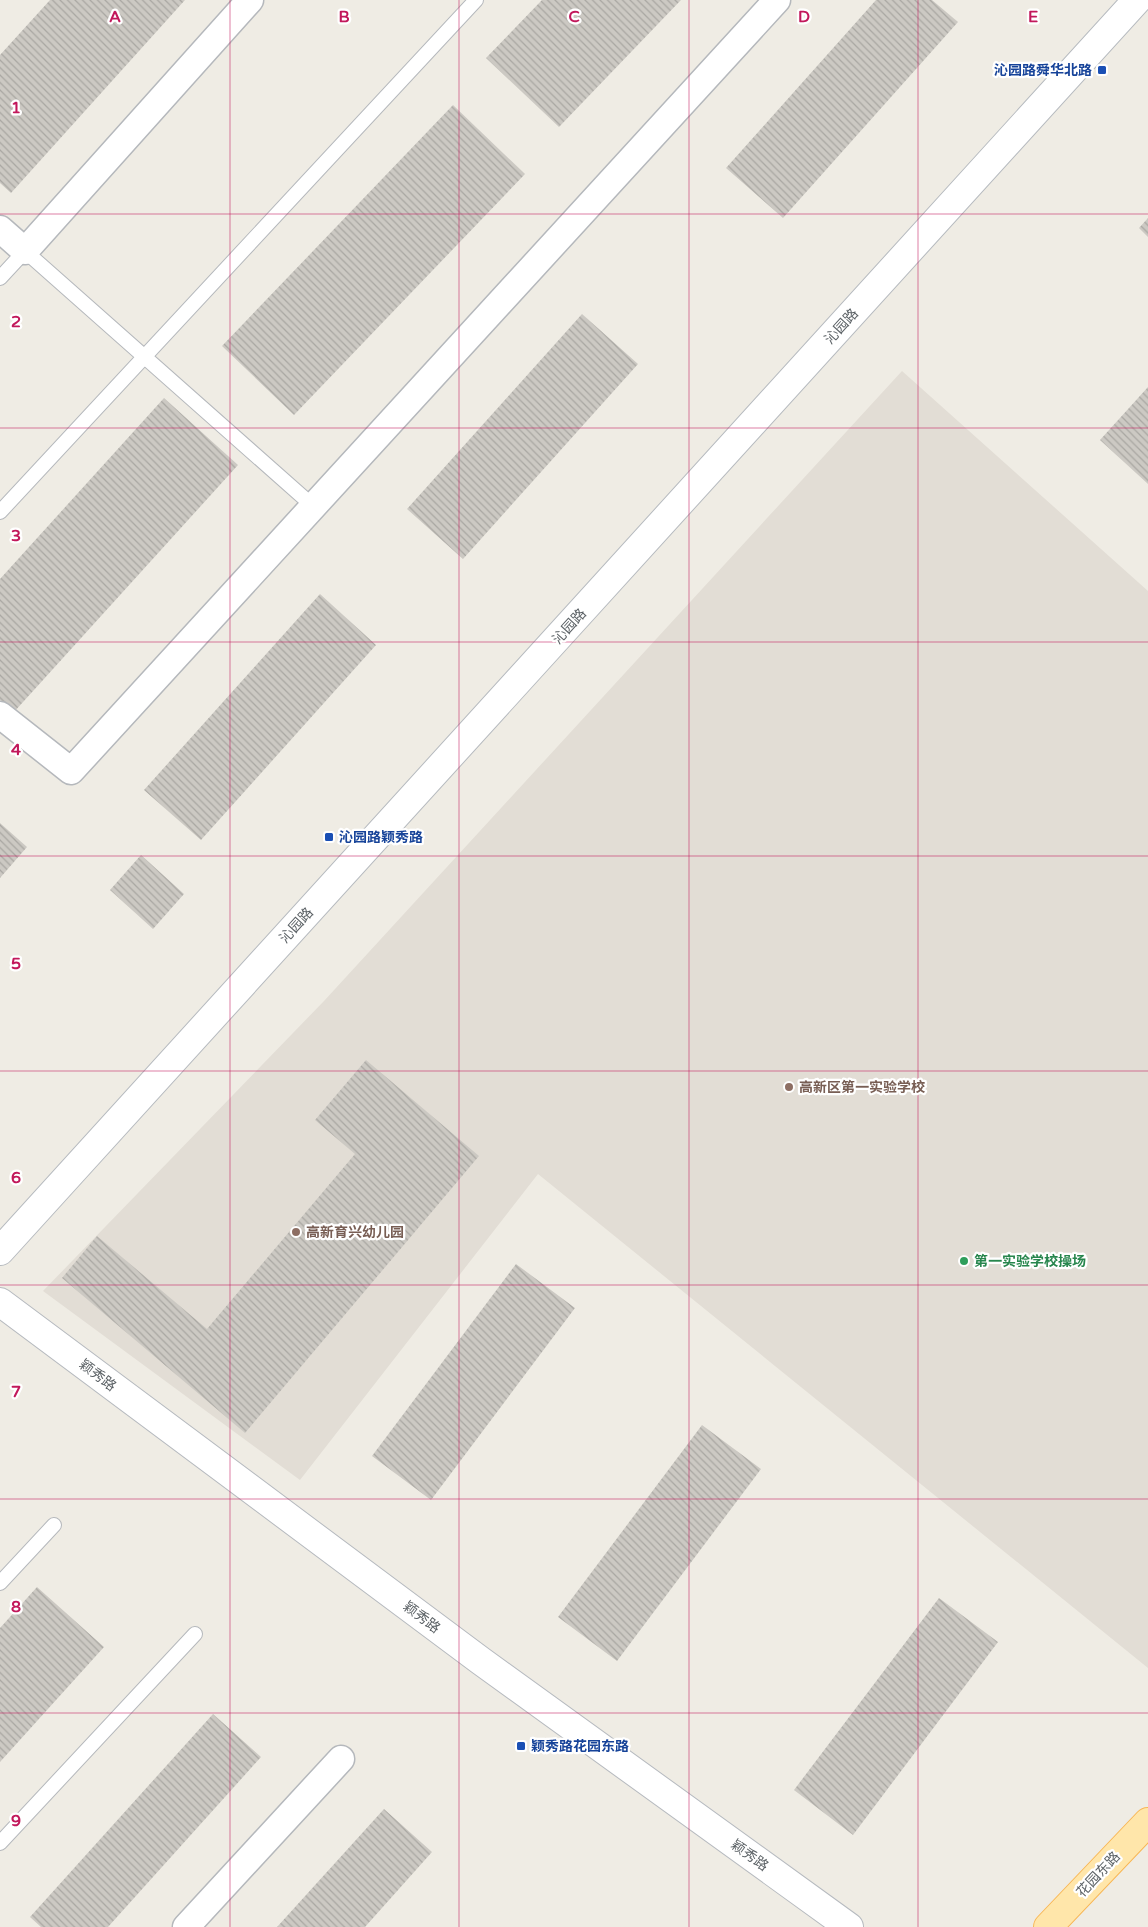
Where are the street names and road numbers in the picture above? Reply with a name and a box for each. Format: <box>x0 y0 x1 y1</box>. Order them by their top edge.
street label: 沁园路 <box>821 305 862 348</box>
street label: 沁园路 <box>549 605 590 648</box>
street label: 沁园路 <box>276 904 317 947</box>
street label: 颖秀路 <box>76 1356 120 1395</box>
street label: 颖秀路 <box>400 1598 444 1637</box>
street label: 颖秀路 <box>728 1836 772 1875</box>
street label: 花园东路 <box>1073 1848 1124 1901</box>

